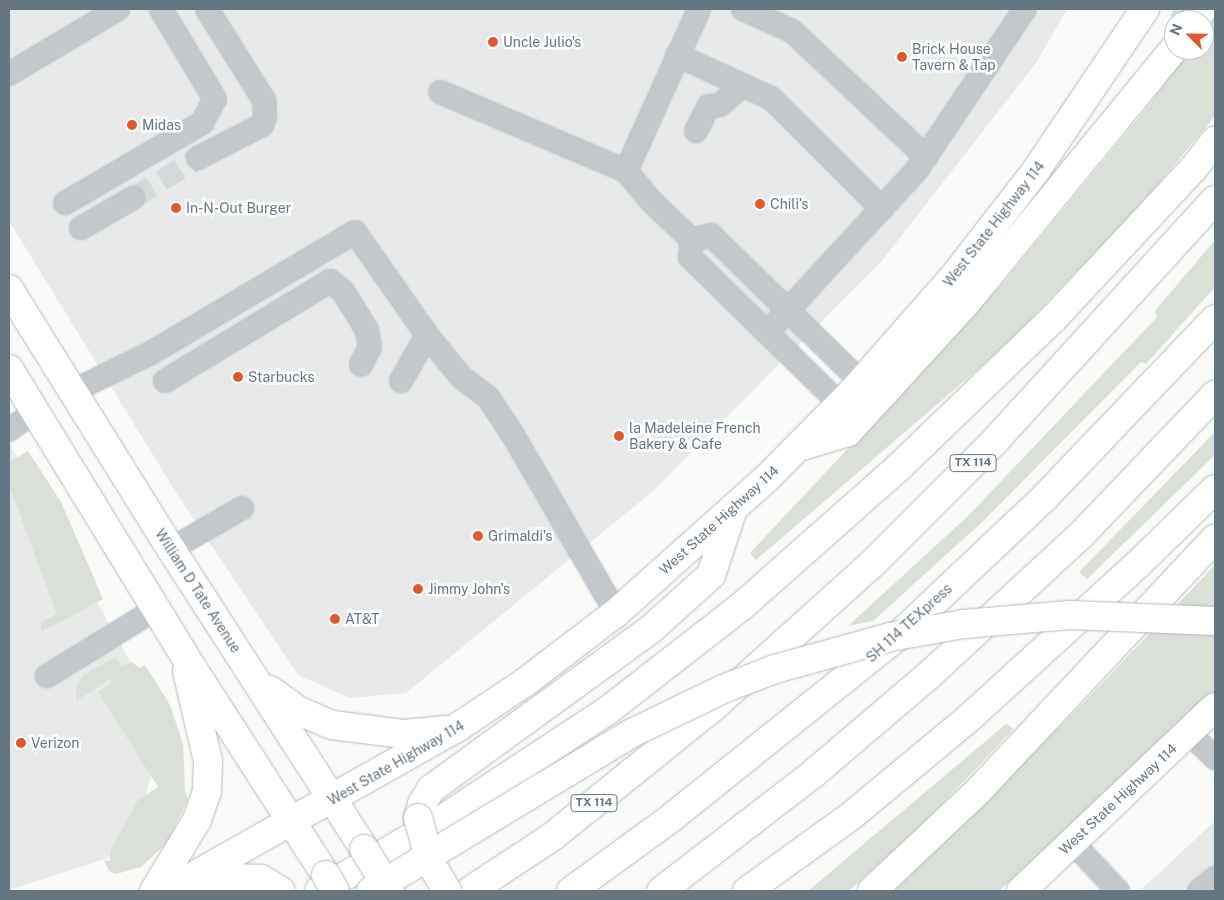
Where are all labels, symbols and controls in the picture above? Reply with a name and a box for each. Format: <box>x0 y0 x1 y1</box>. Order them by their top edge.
north arrow <box>1164 10 1214 60</box>
text: N <box>1167 21 1186 38</box>
place label: Uncle Julio's <box>503 34 581 50</box>
marker: Uncle Julio's <box>487 36 499 48</box>
place label: Brick House Tavern & Tap <box>912 41 996 74</box>
marker: Brick House Tavern & Tap <box>896 51 908 63</box>
place label: Midas <box>142 117 181 133</box>
marker: Midas <box>126 119 138 131</box>
street label: West State Highway 114 <box>940 158 1048 290</box>
place label: Chili's <box>770 196 808 212</box>
marker: Chili's <box>754 198 766 210</box>
place label: In-N-Out Burger <box>186 200 291 216</box>
marker: In-N-Out Burger <box>170 202 182 214</box>
place label: Starbucks <box>248 369 314 385</box>
marker: Starbucks <box>232 371 244 383</box>
place label: la Madeleine French Bakery & Cafe <box>629 420 761 452</box>
marker: la Madeleine French Bakery & Cafe <box>613 430 625 442</box>
road number: TX 114 <box>949 453 997 472</box>
street label: West State Highway 114 <box>656 462 782 578</box>
street label: William D Tate Avenue <box>152 526 244 656</box>
place label: Grimaldi's <box>488 528 552 544</box>
marker: Grimaldi's <box>472 530 484 542</box>
street label: SH 114 TEXpress <box>863 580 955 666</box>
place label: Jimmy John's <box>428 581 510 597</box>
marker: Jimmy John's <box>412 583 424 595</box>
place label: AT&T <box>345 611 379 627</box>
marker: AT&T <box>329 613 341 625</box>
street label: West State Highway 114 <box>325 717 467 809</box>
place label: Verizon <box>31 735 79 751</box>
marker: Verizon <box>15 737 27 749</box>
street label: West State Highway 114 <box>1056 740 1180 858</box>
road number: TX 114 <box>570 794 618 812</box>

